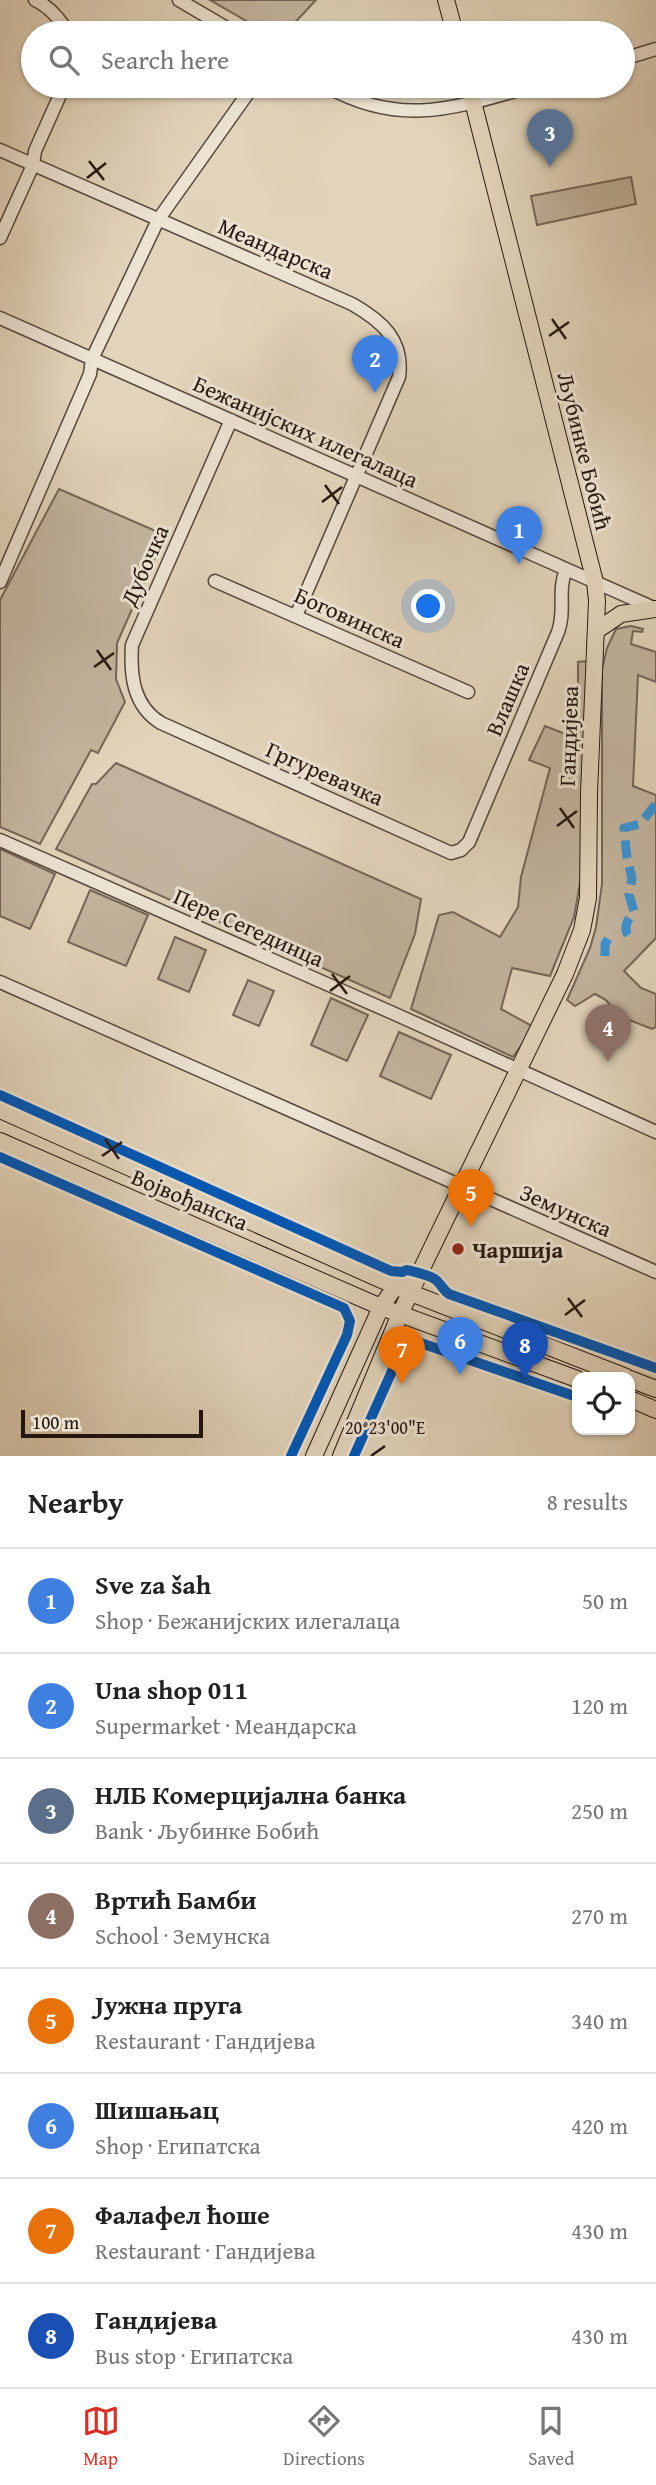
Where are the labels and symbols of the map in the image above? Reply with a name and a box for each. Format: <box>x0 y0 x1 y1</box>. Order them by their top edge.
pin: 3 <box>527 109 573 167</box>
street label: Меандарска <box>213 209 339 287</box>
pin: 2 <box>352 335 398 393</box>
street label: Бежанијских илегалаца <box>188 367 424 496</box>
street label: Љубинке Бобић <box>549 368 621 534</box>
pin: 1 <box>496 506 542 564</box>
street label: Дубочка <box>111 519 176 612</box>
street label: Боговинска <box>290 578 410 656</box>
your location <box>411 589 445 623</box>
street label: Влашка <box>477 657 537 741</box>
street label: Гандијева <box>550 685 586 787</box>
street label: Гргуревачка <box>261 732 389 814</box>
street label: Пере Сегединца <box>169 879 329 975</box>
pin: 4 <box>585 1004 631 1062</box>
street label: Војвођанска <box>127 1160 253 1238</box>
pin: 5 <box>448 1169 494 1227</box>
street label: Земунска <box>515 1175 617 1245</box>
place label: Чаршија <box>472 1233 564 1266</box>
marker: Чаршија <box>450 1241 466 1257</box>
pin: 6 <box>437 1317 483 1375</box>
pin: 8 <box>502 1321 548 1379</box>
pin: 7 <box>379 1326 425 1384</box>
scale bar <box>21 1407 203 1439</box>
text: 20°23'00"E <box>345 1414 425 1441</box>

